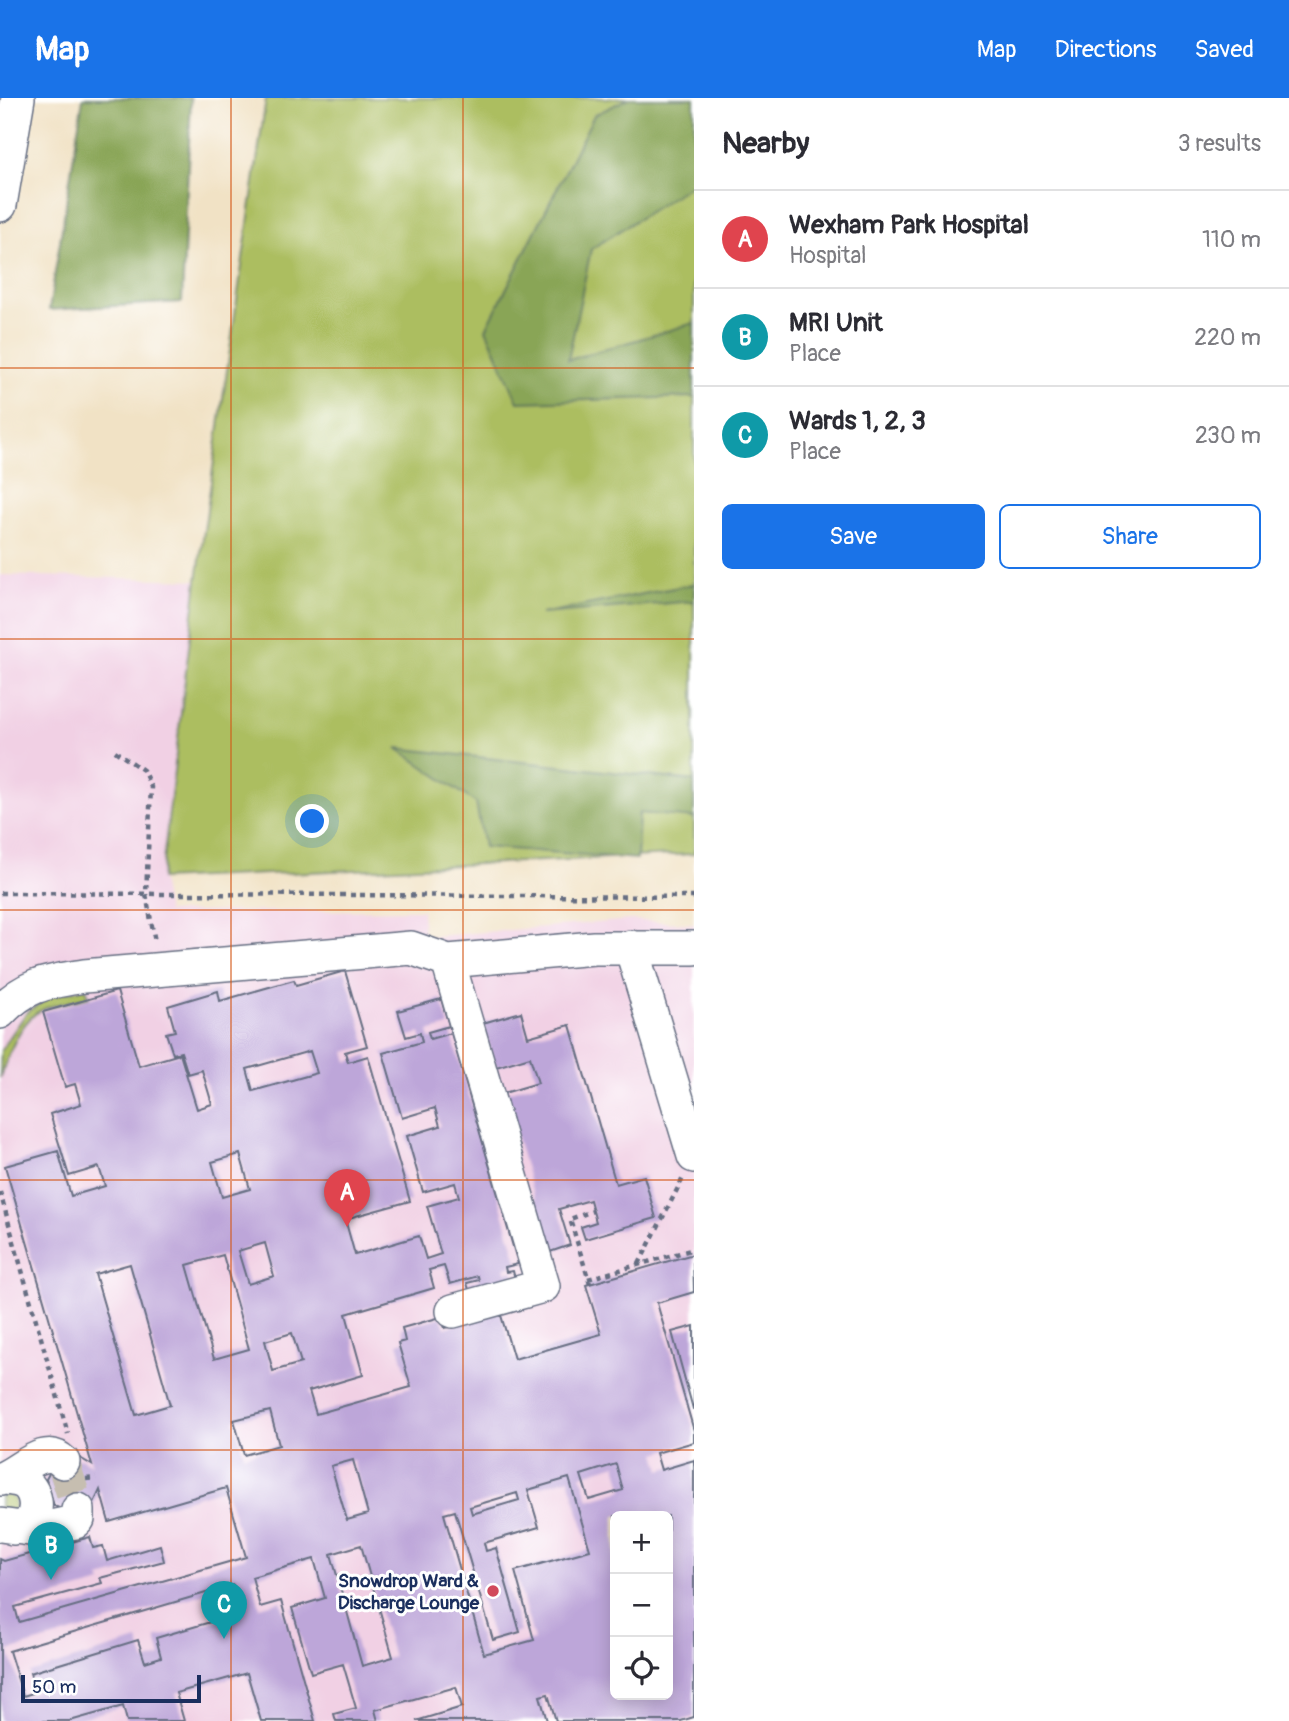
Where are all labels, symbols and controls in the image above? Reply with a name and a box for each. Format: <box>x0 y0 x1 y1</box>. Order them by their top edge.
text: Map <box>35 29 90 70</box>
text: Map <box>977 35 1017 64</box>
text: Directions <box>1055 35 1156 64</box>
text: Saved <box>1194 35 1254 64</box>
text: Nearby <box>722 125 809 162</box>
text: 3 results <box>1178 129 1261 158</box>
text: Wexham Park Hospital <box>789 209 1029 241</box>
text: A <box>738 225 752 254</box>
text: 110 m <box>1202 225 1261 254</box>
text: Hospital <box>789 241 867 270</box>
text: MRI Unit <box>789 307 883 339</box>
text: B <box>738 323 752 352</box>
text: 220 m <box>1194 323 1261 352</box>
text: Place <box>789 339 841 368</box>
text: Wards 1, 2, 3 <box>789 405 926 437</box>
text: C <box>738 421 752 450</box>
text: 230 m <box>1195 421 1261 450</box>
text: Place <box>789 437 841 466</box>
button: Save <box>722 504 985 569</box>
button: Share <box>999 504 1261 569</box>
your location <box>295 804 329 838</box>
pin: A <box>324 1169 370 1227</box>
map controls <box>610 1511 673 1700</box>
button: + <box>610 1511 673 1574</box>
pin: B <box>28 1522 74 1580</box>
place label: Snowdrop Ward & Discharge Lounge <box>338 1569 480 1615</box>
button: − <box>610 1574 673 1637</box>
pin: C <box>201 1581 247 1639</box>
marker: Snowdrop Ward & Discharge Lounge <box>485 1583 501 1599</box>
button: locate <box>610 1637 673 1700</box>
scale bar <box>21 1672 201 1704</box>
text: 50 m <box>32 1675 76 1699</box>

